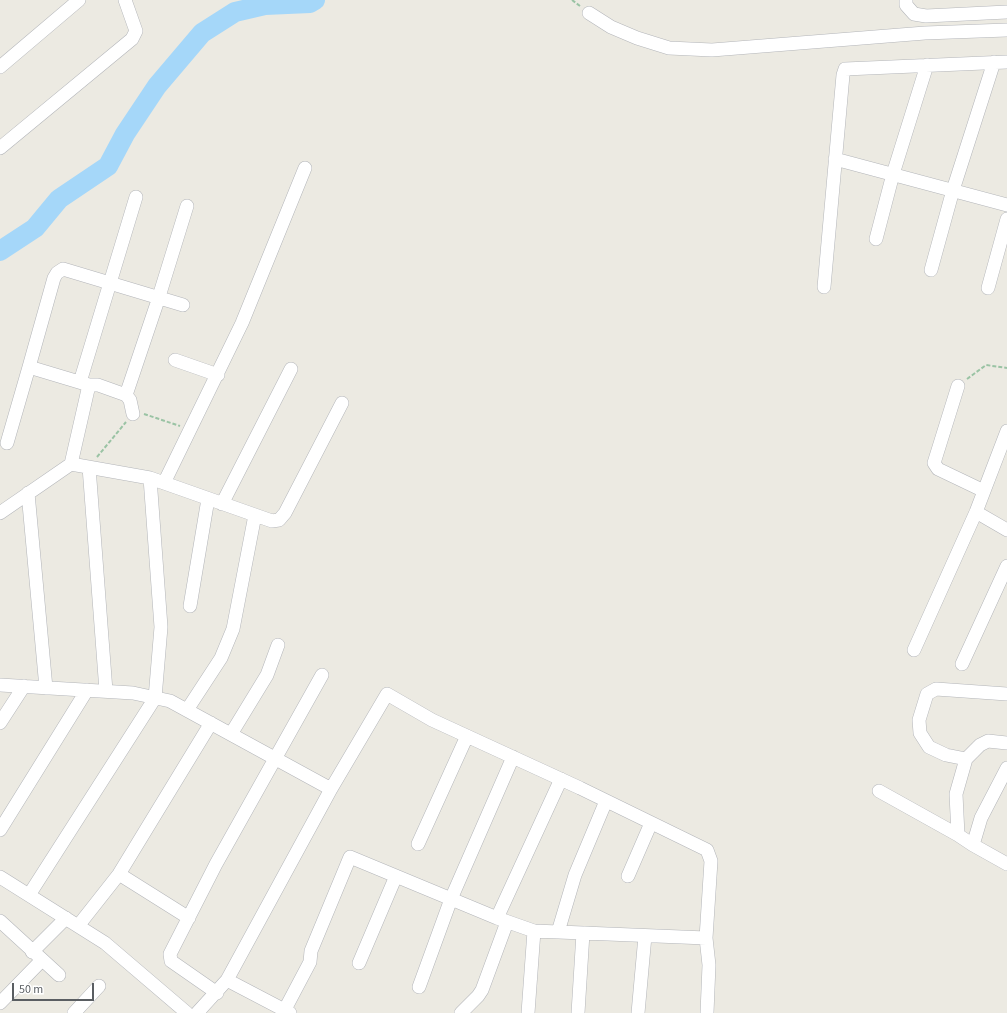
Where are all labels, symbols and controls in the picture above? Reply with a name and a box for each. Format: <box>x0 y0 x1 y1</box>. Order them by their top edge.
scale bar <box>14 975 96 1001</box>
text: 50 m <box>19 981 43 998</box>

